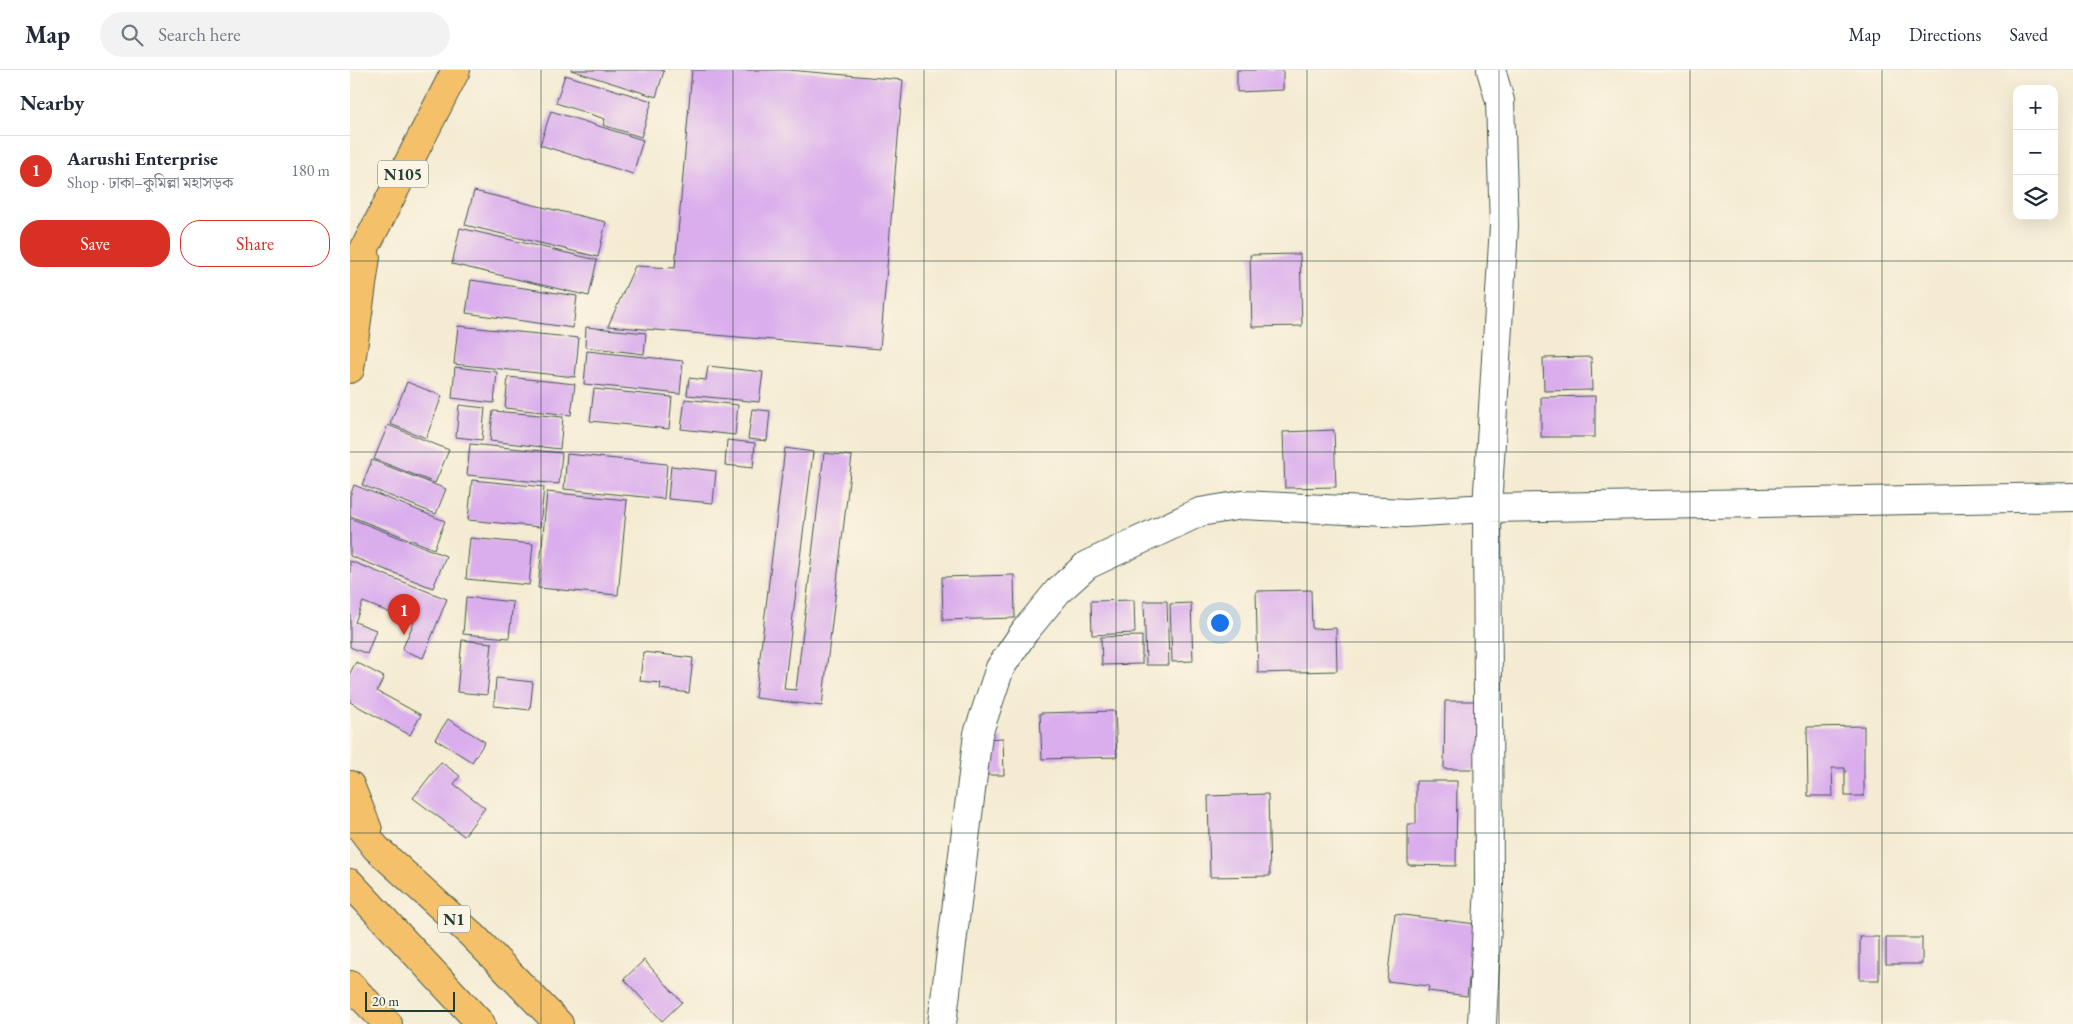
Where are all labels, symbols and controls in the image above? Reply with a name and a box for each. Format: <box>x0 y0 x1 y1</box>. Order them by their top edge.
search box <box>100 12 450 57</box>
text: Map <box>25 19 70 50</box>
icon: search <box>118 21 146 49</box>
text: Search here <box>158 22 241 47</box>
text: Map <box>1849 23 1881 46</box>
text: Directions <box>1909 23 1981 46</box>
text: Saved <box>2009 23 2048 46</box>
map controls <box>2013 85 2058 220</box>
button: + <box>2013 85 2058 130</box>
text: Nearby <box>20 89 84 116</box>
button: − <box>2013 130 2058 175</box>
text: Aarushi Enterprise <box>67 146 218 171</box>
text: 1 <box>32 160 40 181</box>
text: 180 m <box>291 160 330 181</box>
road number: N105 <box>378 160 428 188</box>
text: Shop · ঢাকা–কুমিল্লা মহাসড়ক <box>67 172 233 193</box>
button: layers <box>2013 175 2058 220</box>
button: Save <box>20 220 170 267</box>
button: Share <box>180 220 330 267</box>
pin: 1 <box>388 594 420 635</box>
your location <box>1207 610 1233 636</box>
road number: N1 <box>438 906 470 932</box>
scale bar <box>365 989 455 1012</box>
text: 20 m <box>372 992 399 1010</box>

